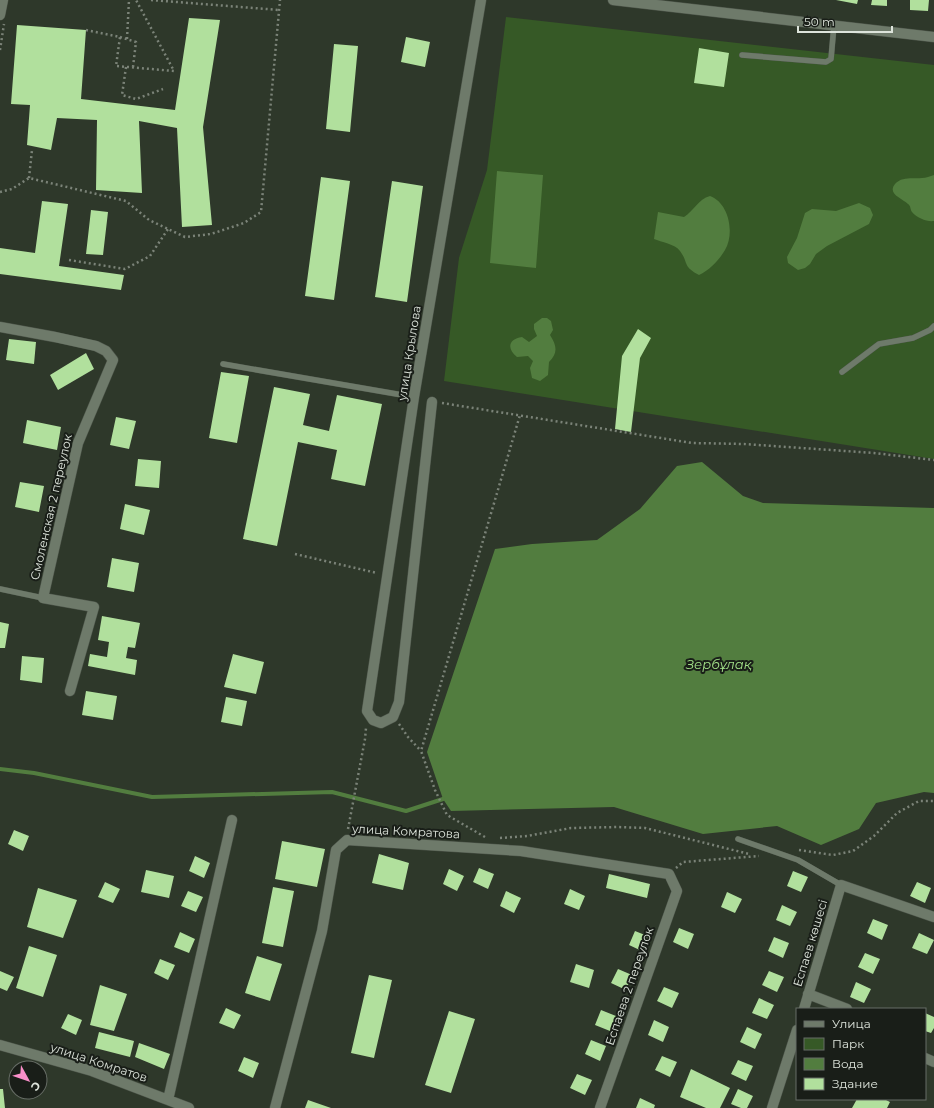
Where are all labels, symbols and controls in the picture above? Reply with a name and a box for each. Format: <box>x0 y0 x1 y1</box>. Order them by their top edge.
scale bar <box>798 8 892 34</box>
text: 50 m <box>804 14 835 29</box>
street label: улица Крылова <box>394 304 424 403</box>
street label: Смоленская 2 переулок <box>27 433 75 581</box>
water label: Зербұлақ <box>685 656 752 672</box>
street label: улица Комратова <box>351 821 460 841</box>
street label: Еспаев көшесі <box>790 898 830 988</box>
street label: Еспаева 2 переулок <box>602 925 656 1047</box>
legend <box>796 1008 926 1100</box>
text: Улица <box>832 1016 871 1031</box>
text: Парк <box>832 1036 864 1051</box>
street label: улица Комратов <box>48 1039 149 1085</box>
text: Вода <box>832 1056 863 1071</box>
north arrow <box>8 1060 48 1100</box>
text: Здание <box>832 1076 878 1091</box>
text: С <box>28 1079 44 1094</box>

